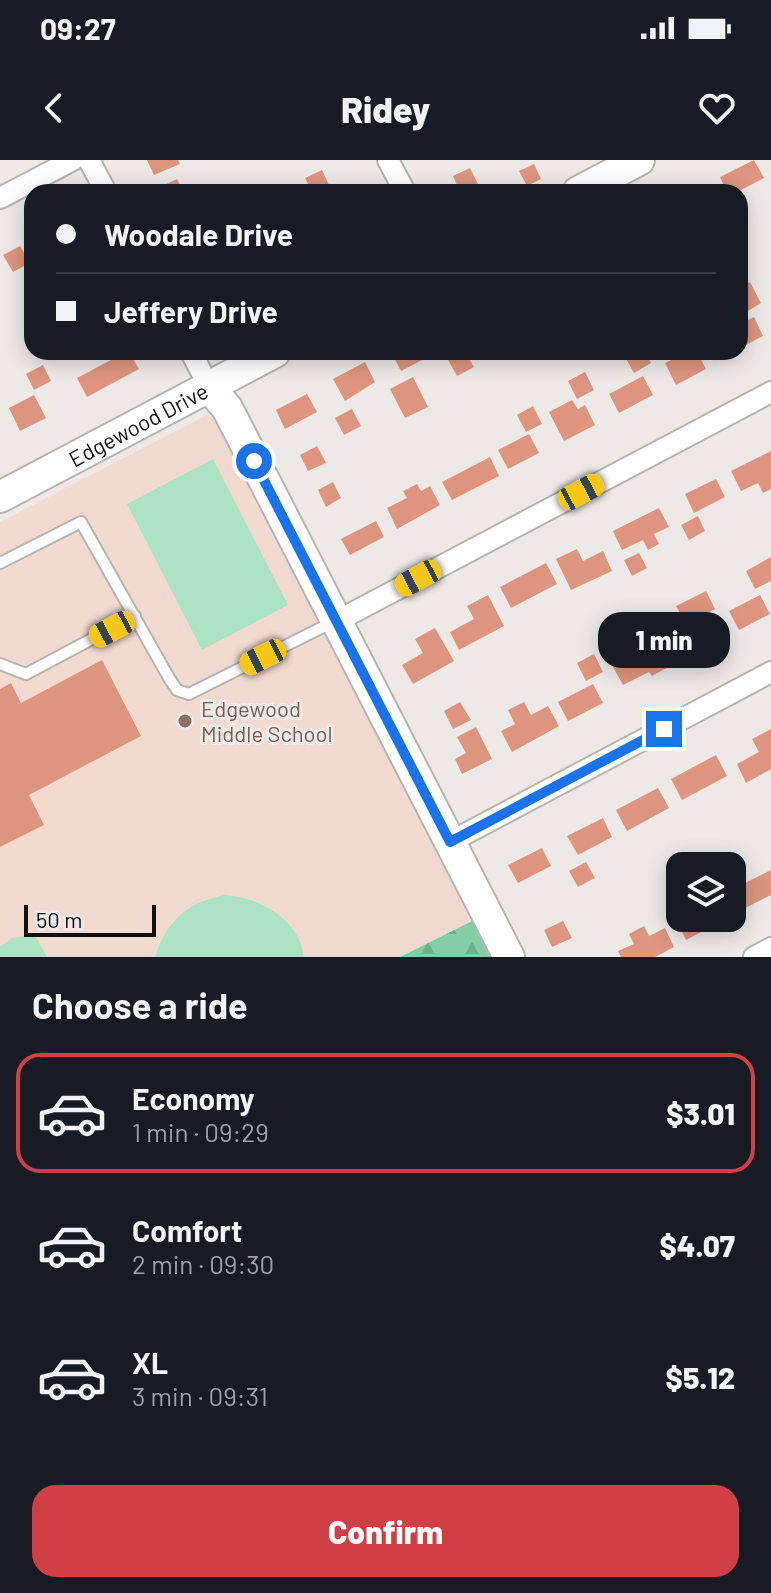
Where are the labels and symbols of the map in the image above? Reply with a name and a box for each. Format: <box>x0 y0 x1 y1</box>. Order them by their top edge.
street label: Edgewood Drive <box>64 377 212 472</box>
route start <box>236 443 272 479</box>
car <box>554 470 608 514</box>
car <box>391 556 445 600</box>
car <box>85 607 139 651</box>
callout: 1 min <box>598 613 730 669</box>
car <box>236 635 290 679</box>
place label: Edgewood Middle School <box>201 695 333 746</box>
route end <box>646 711 682 747</box>
marker: Edgewood Middle School <box>176 712 194 730</box>
scale bar <box>24 901 156 937</box>

